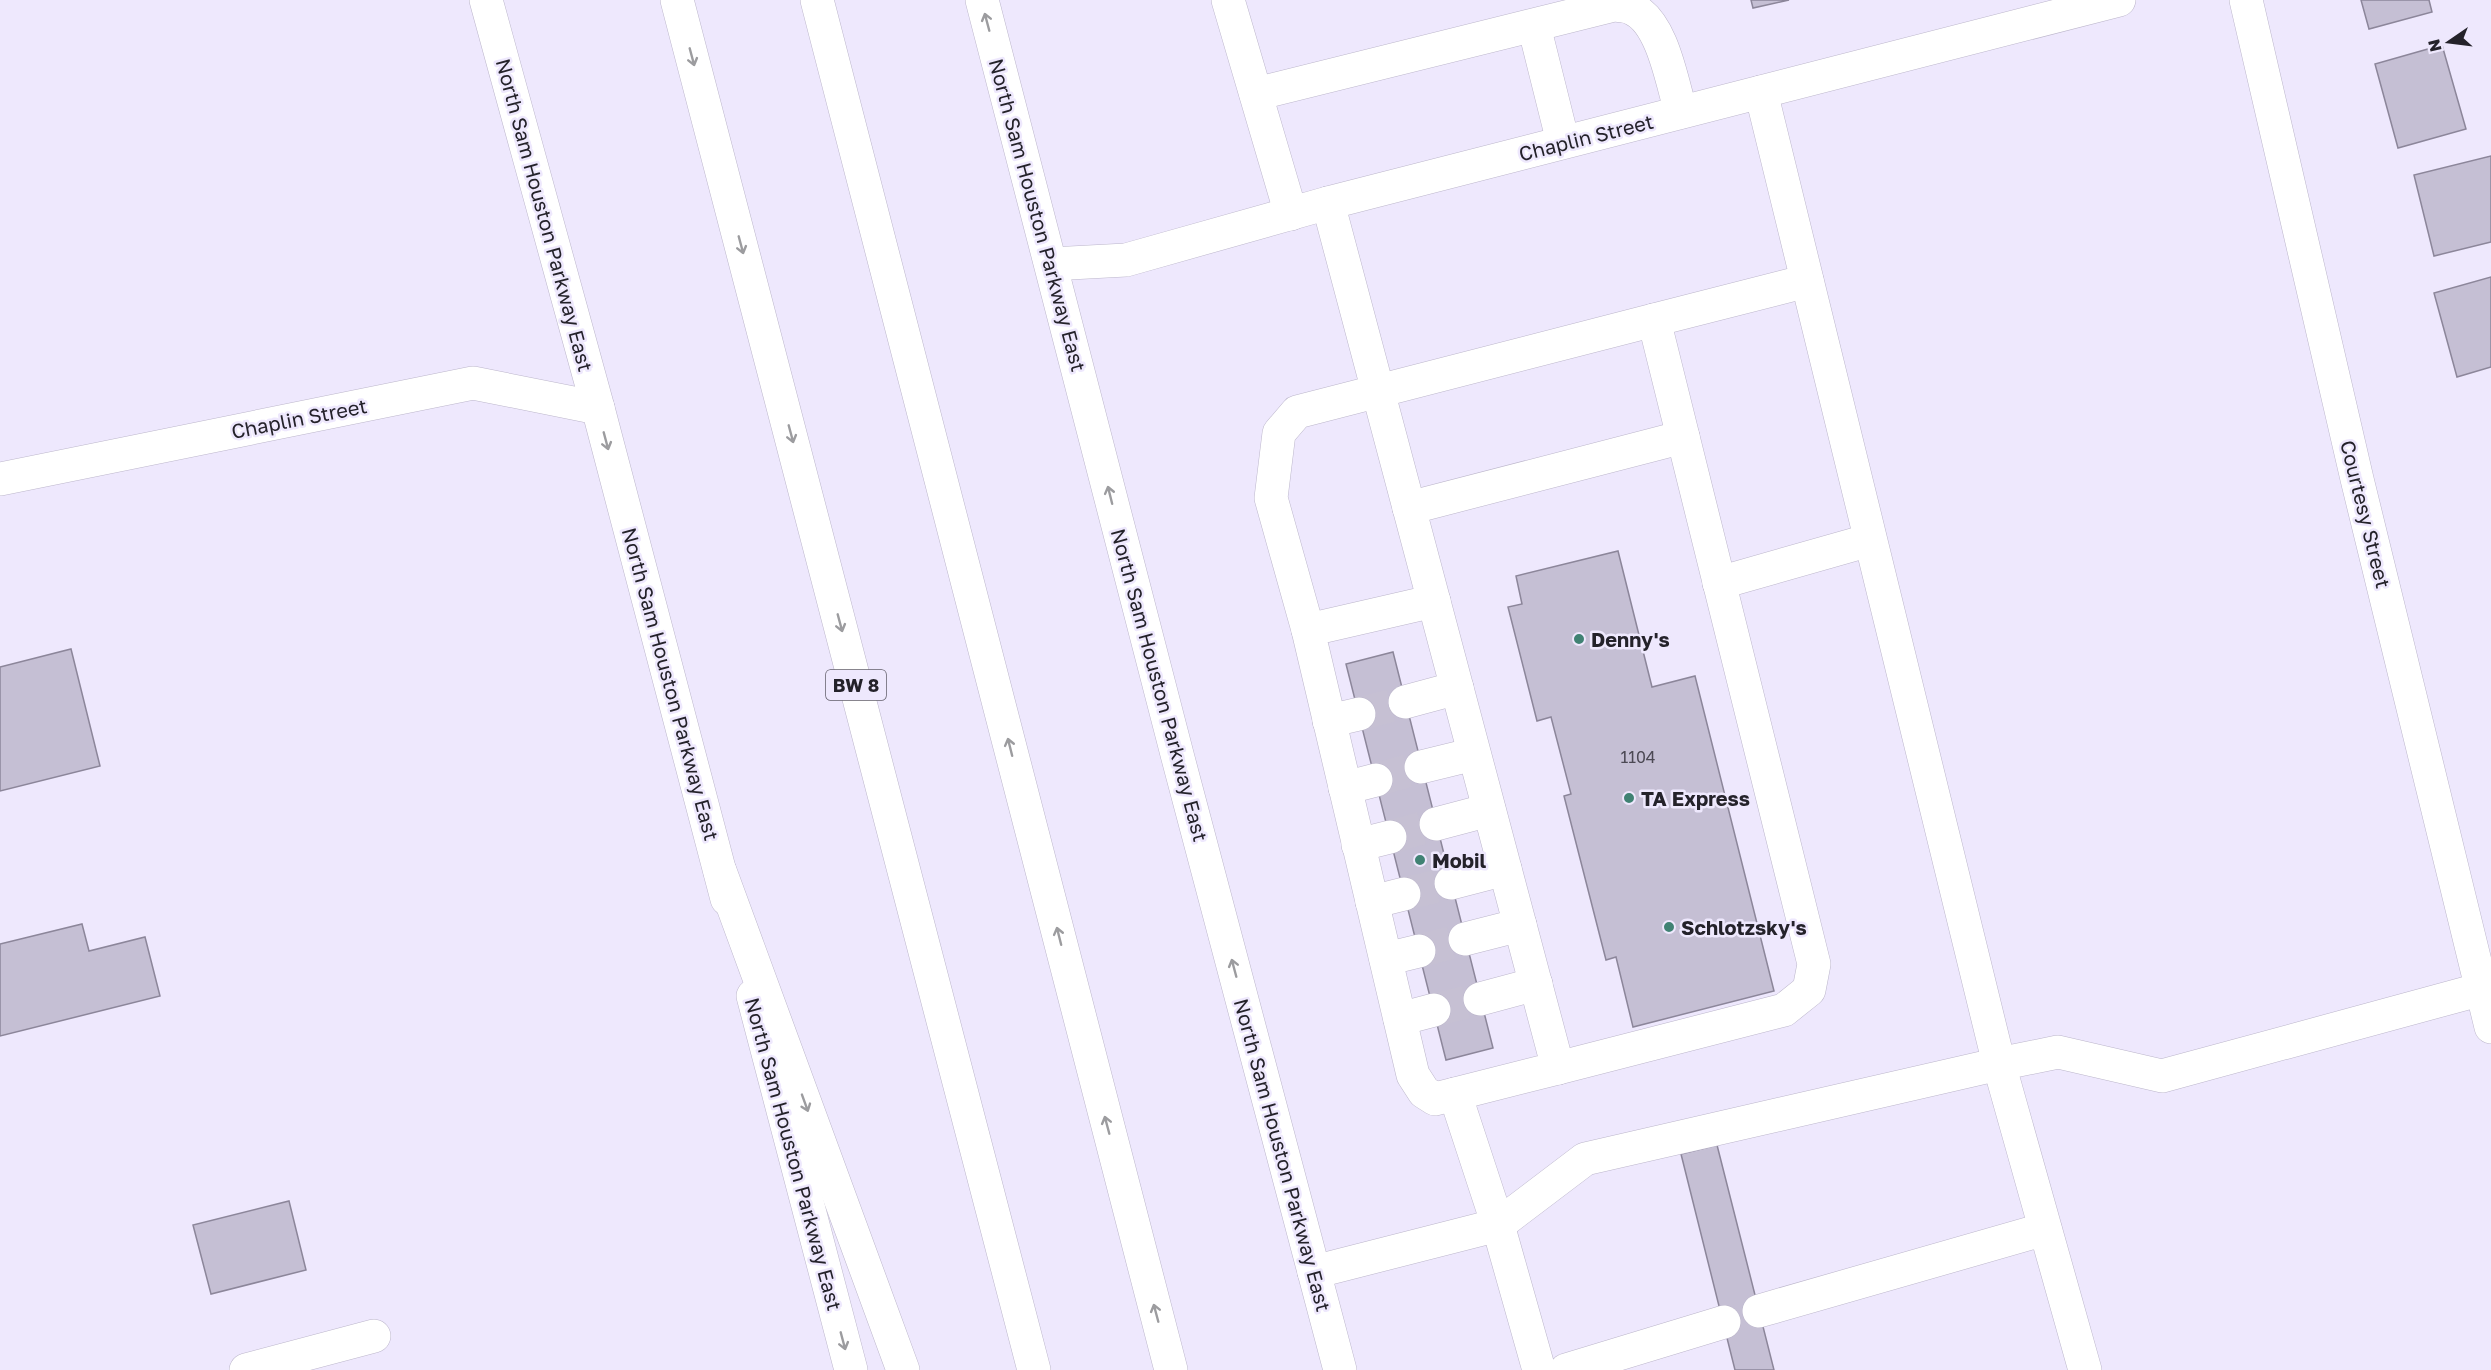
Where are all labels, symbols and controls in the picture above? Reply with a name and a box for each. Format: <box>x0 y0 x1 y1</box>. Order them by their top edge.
north arrow <box>2419 12 2479 72</box>
one-way arrow <box>981 13 993 32</box>
text: N <box>2423 37 2446 54</box>
one-way arrow <box>687 47 699 66</box>
street label: North Sam Houston Parkway East <box>492 56 598 374</box>
street label: North Sam Houston Parkway East <box>985 56 1091 374</box>
street label: Chaplin Street <box>1516 109 1656 165</box>
one-way arrow <box>736 235 748 254</box>
street label: Chaplin Street <box>229 393 369 443</box>
one-way arrow <box>785 424 797 443</box>
one-way arrow <box>601 431 613 450</box>
street label: Courtesy Street <box>2336 438 2396 590</box>
one-way arrow <box>1104 486 1116 505</box>
street label: North Sam Houston Parkway East <box>618 525 724 843</box>
street label: North Sam Houston Parkway East <box>1107 526 1213 844</box>
one-way arrow <box>834 613 846 632</box>
place label: Denny's <box>1591 627 1670 651</box>
marker: Denny's <box>1572 632 1586 646</box>
road number: BW 8 <box>826 670 886 700</box>
one-way arrow <box>1003 738 1015 757</box>
house number: 1104 <box>1620 747 1656 767</box>
place label: TA Express <box>1641 786 1750 810</box>
marker: TA Express <box>1622 791 1636 805</box>
place label: Mobil <box>1432 848 1487 872</box>
marker: Mobil <box>1413 853 1427 867</box>
place label: Schlotzsky's <box>1681 915 1807 939</box>
marker: Schlotzsky's <box>1662 920 1676 934</box>
one-way arrow <box>1052 927 1064 946</box>
one-way arrow <box>1227 959 1239 978</box>
street label: North Sam Houston Parkway East <box>741 995 847 1313</box>
street label: North Sam Houston Parkway East <box>1230 996 1336 1314</box>
one-way arrow <box>801 1094 812 1112</box>
one-way arrow <box>1101 1115 1113 1134</box>
one-way arrow <box>1150 1304 1162 1323</box>
one-way arrow <box>838 1331 849 1350</box>

